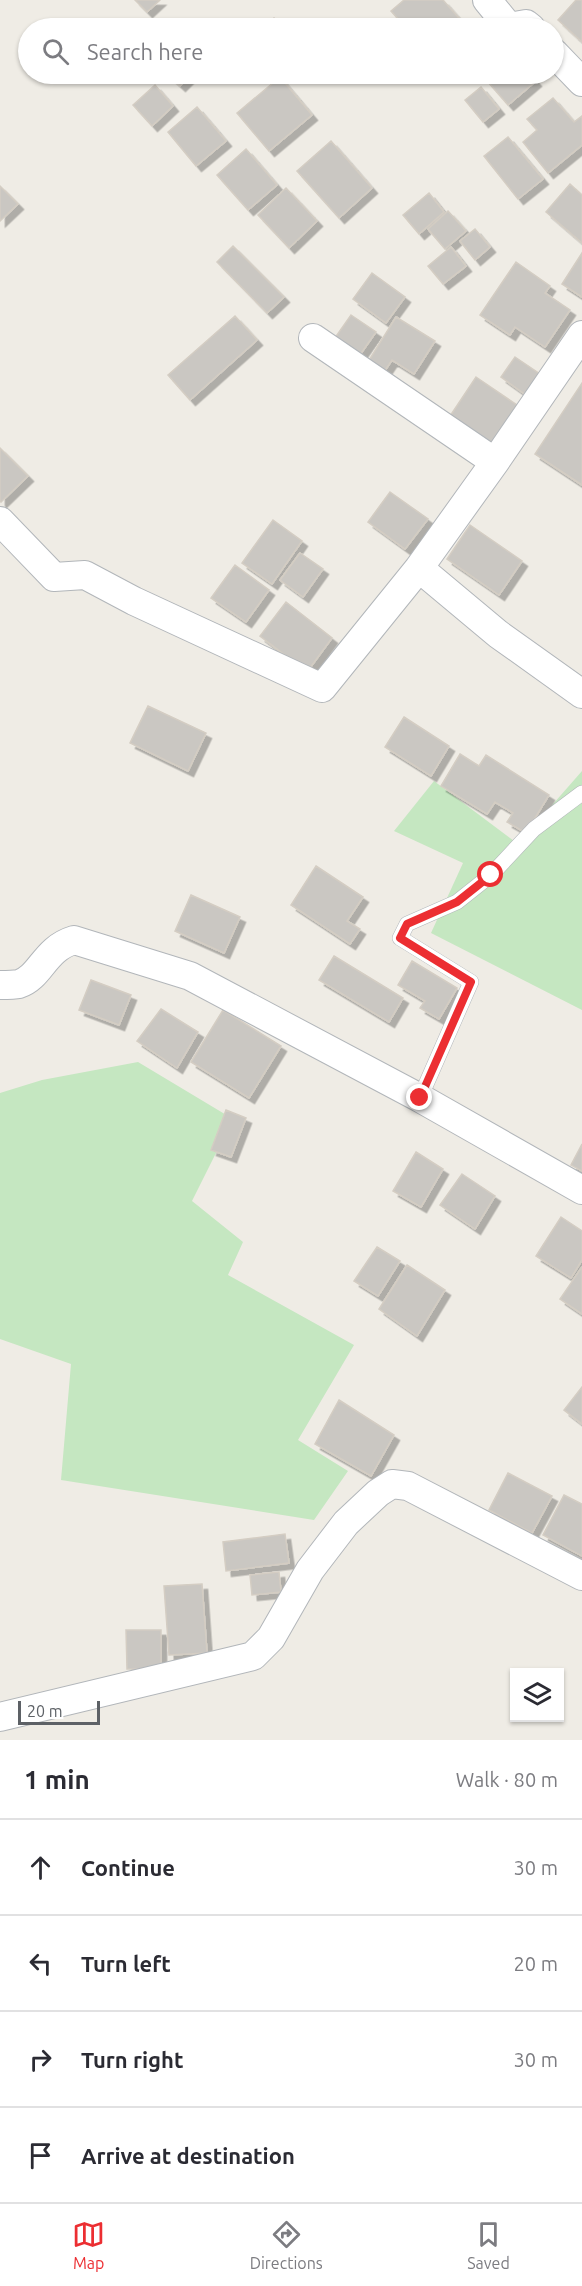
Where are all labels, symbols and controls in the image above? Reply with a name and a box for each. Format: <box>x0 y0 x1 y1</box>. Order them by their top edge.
search box <box>18 18 564 84</box>
icon: search <box>39 35 72 68</box>
text: Search here <box>87 39 203 64</box>
route start <box>477 861 503 887</box>
route end <box>406 1084 432 1110</box>
map controls <box>510 1668 564 1722</box>
button: layers <box>510 1668 564 1722</box>
scale bar <box>18 1698 100 1726</box>
text: 20 m <box>27 1702 63 1720</box>
text: 1 min <box>24 1765 90 1794</box>
text: Walk · 80 m <box>456 1768 558 1791</box>
icon: ahead <box>24 1851 57 1884</box>
text: Continue <box>81 1855 175 1880</box>
text: 30 m <box>514 1856 558 1879</box>
icon: left <box>24 1947 57 1980</box>
text: Turn left <box>81 1951 171 1976</box>
text: 20 m <box>514 1952 558 1975</box>
icon: right <box>24 2043 57 2076</box>
text: Turn right <box>81 2047 183 2072</box>
text: 30 m <box>514 2048 558 2071</box>
icon: arrive <box>24 2139 57 2172</box>
text: Arrive at destination <box>81 2143 295 2168</box>
tab: Map <box>72 2218 105 2272</box>
tab: Directions <box>250 2218 323 2272</box>
tab: Saved <box>467 2218 510 2272</box>

